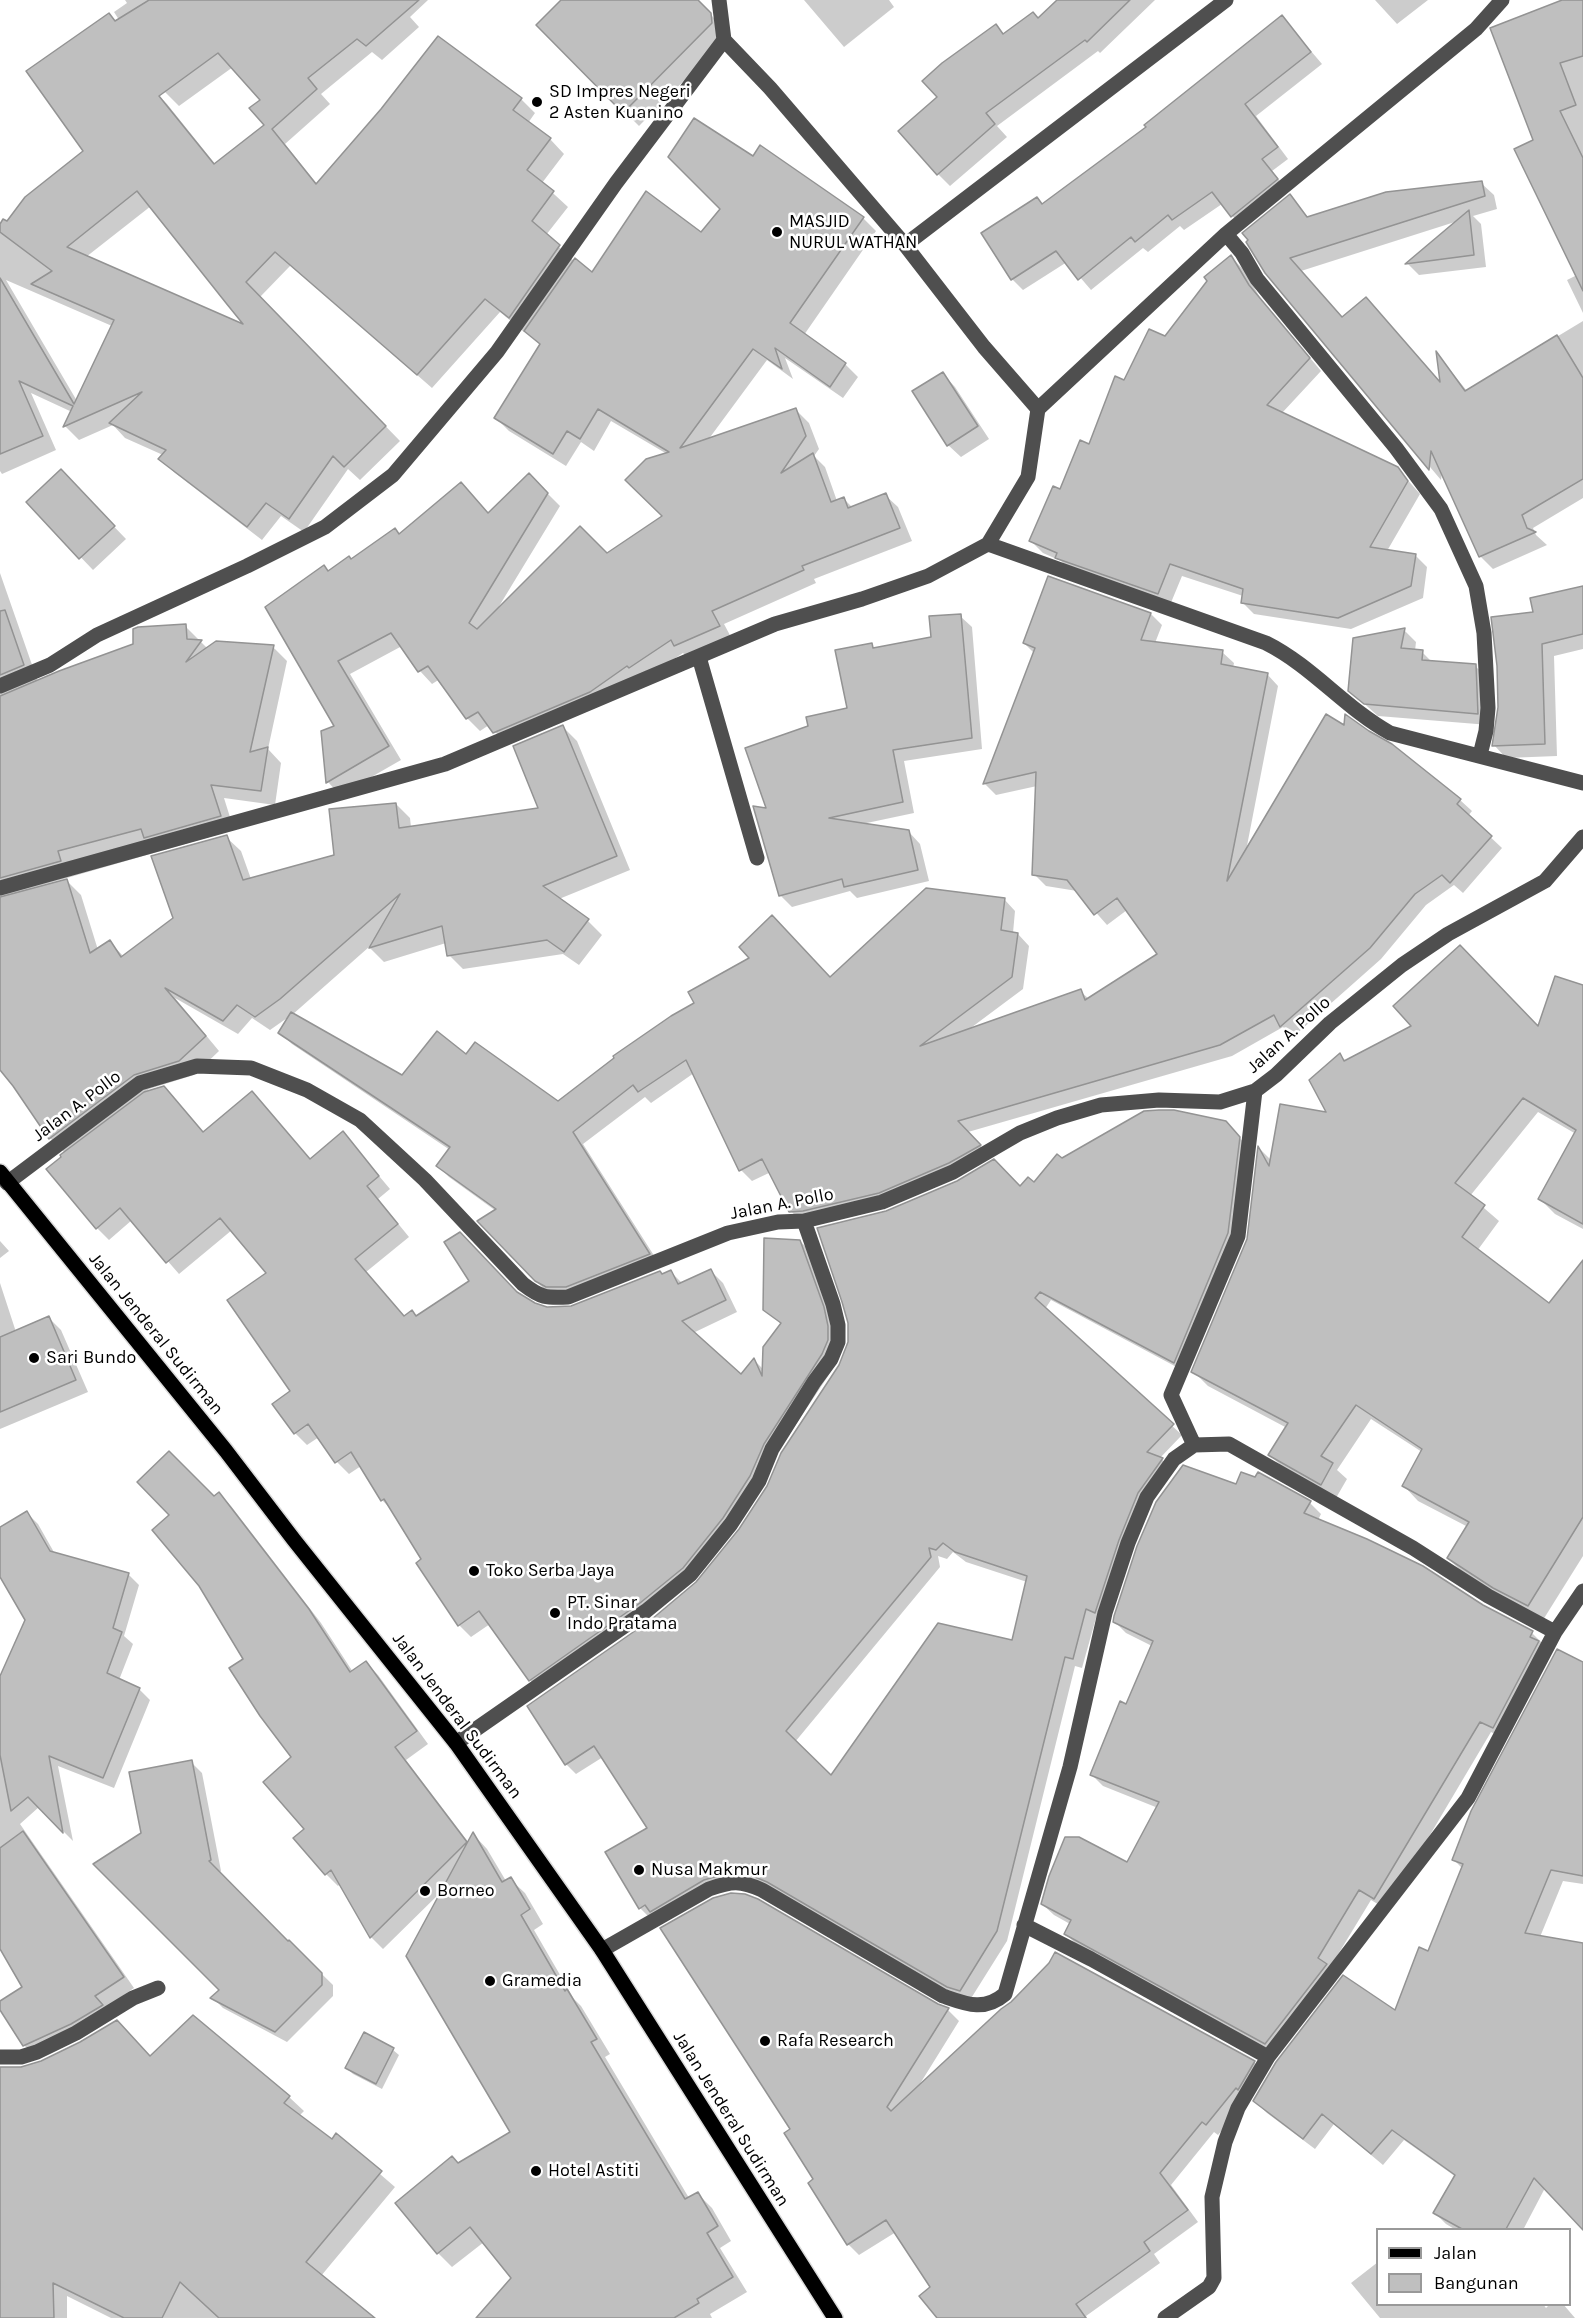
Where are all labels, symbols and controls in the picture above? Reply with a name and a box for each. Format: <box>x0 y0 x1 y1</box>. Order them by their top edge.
place label: SD Impres Negeri 2 Asten Kuanino <box>549 81 691 124</box>
marker: SD Impres Negeri 2 Asten Kuanino <box>530 95 544 109</box>
place label: MASJID NURUL WATHAN <box>789 211 917 254</box>
marker: MASJID NURUL WATHAN <box>770 225 784 239</box>
street label: Jalan A. Pollo <box>1243 992 1335 1078</box>
street label: Jalan A. Pollo <box>29 1066 125 1146</box>
street label: Jalan A. Pollo <box>728 1183 836 1225</box>
street label: Jalan Jenderal Sudirman <box>84 1249 228 1419</box>
place label: Sari Bundo <box>46 1347 136 1369</box>
marker: Sari Bundo <box>27 1351 41 1365</box>
place label: Toko Serba Jaya <box>486 1560 615 1582</box>
marker: Toko Serba Jaya <box>467 1564 481 1578</box>
place label: PT. Sinar Indo Pratama <box>567 1592 677 1634</box>
marker: PT. Sinar Indo Pratama <box>548 1606 562 1620</box>
street label: Jalan Jenderal Sudirman <box>388 1629 526 1803</box>
place label: Nusa Makmur <box>651 1859 767 1881</box>
marker: Nusa Makmur <box>632 1863 646 1877</box>
place label: Borneo <box>437 1880 494 1902</box>
marker: Borneo <box>418 1884 432 1898</box>
place label: Gramedia <box>502 1970 582 1992</box>
marker: Gramedia <box>483 1974 497 1988</box>
street label: Jalan Jenderal Sudirman <box>668 2028 794 2210</box>
place label: Rafa Research <box>777 2030 894 2052</box>
marker: Rafa Research <box>758 2034 772 2048</box>
place label: Hotel Astiti <box>548 2160 639 2182</box>
marker: Hotel Astiti <box>529 2164 543 2178</box>
legend <box>1376 2228 1571 2306</box>
text: Jalan <box>1434 2242 1477 2264</box>
text: Bangunan <box>1434 2272 1519 2294</box>

